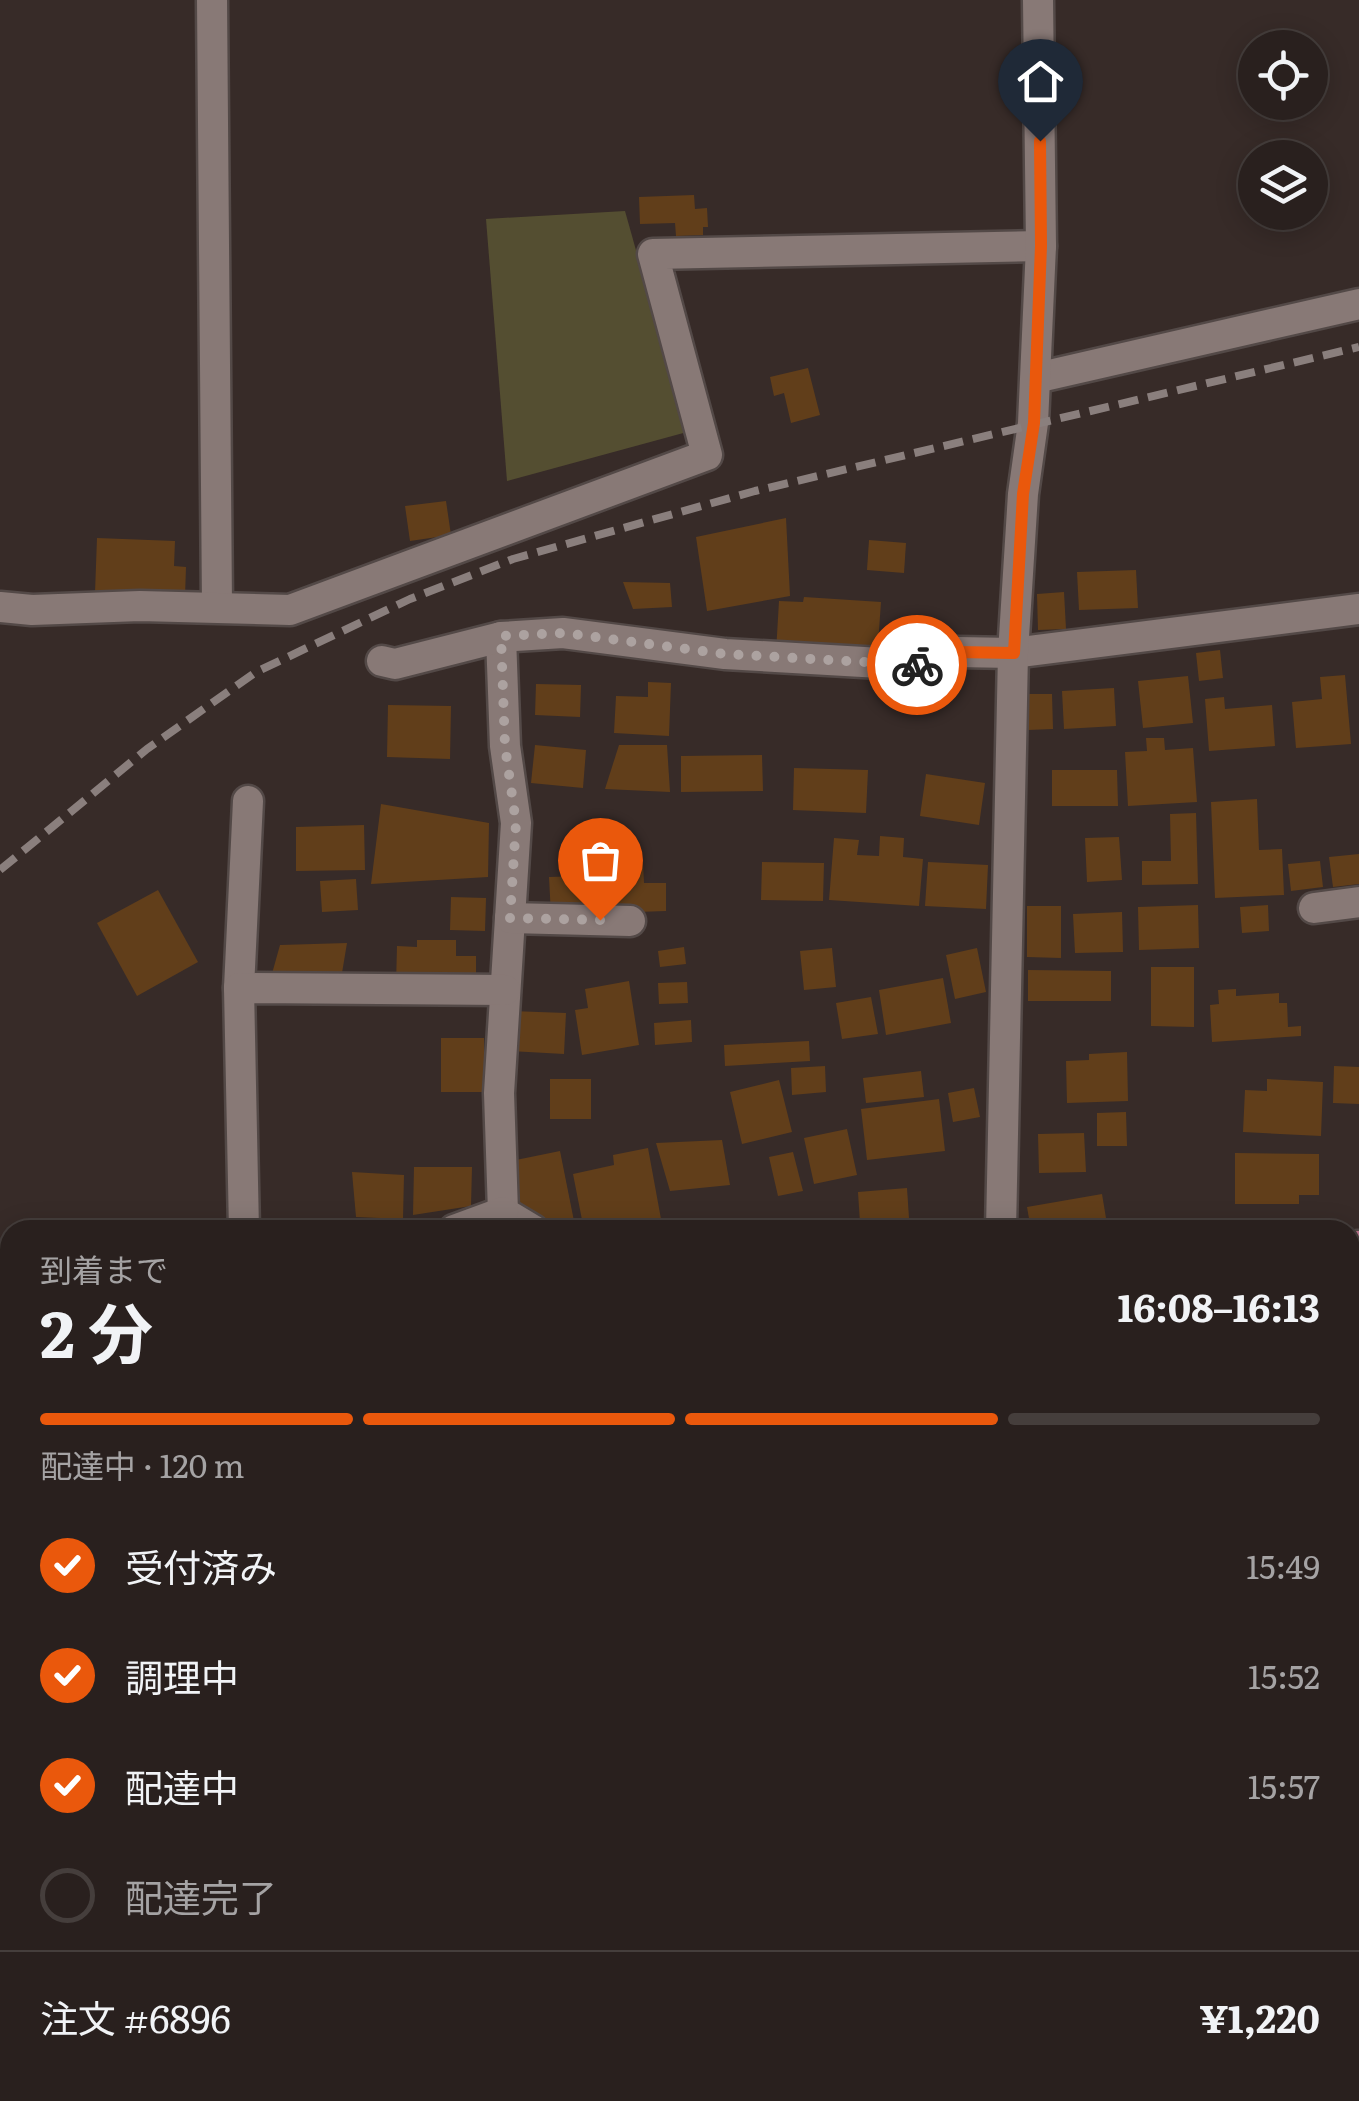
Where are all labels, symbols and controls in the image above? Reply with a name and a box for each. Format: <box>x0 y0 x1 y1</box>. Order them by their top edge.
map controls <box>1238 30 1328 230</box>
button: locate <box>1238 30 1328 120</box>
pin <box>998 39 1083 142</box>
icon: home <box>1013 54 1068 109</box>
button: layers <box>1238 140 1328 230</box>
courier <box>867 615 967 715</box>
icon: bike <box>890 638 945 693</box>
pin <box>558 818 643 921</box>
icon: bag <box>573 833 628 888</box>
text: 到着まで <box>40 1244 168 1292</box>
text: 16:08–16:13 <box>1117 1277 1320 1334</box>
text: 2 分 <box>40 1281 153 1378</box>
text: 配達中 · 120 m <box>40 1440 245 1488</box>
text: 受付済み <box>125 1537 277 1594</box>
icon: check <box>40 1538 95 1593</box>
text: 15:49 <box>1246 1541 1320 1589</box>
text: 調理中 <box>125 1647 239 1704</box>
icon: check <box>40 1648 95 1703</box>
text: 15:52 <box>1248 1651 1320 1699</box>
text: 配達中 <box>125 1757 239 1814</box>
icon: check <box>40 1758 95 1813</box>
text: 15:57 <box>1248 1761 1320 1809</box>
text: 配達完了 <box>125 1867 277 1924</box>
text: 注文 #6896 <box>40 1988 231 2045</box>
text: ¥1,220 <box>1199 1988 1320 2045</box>

